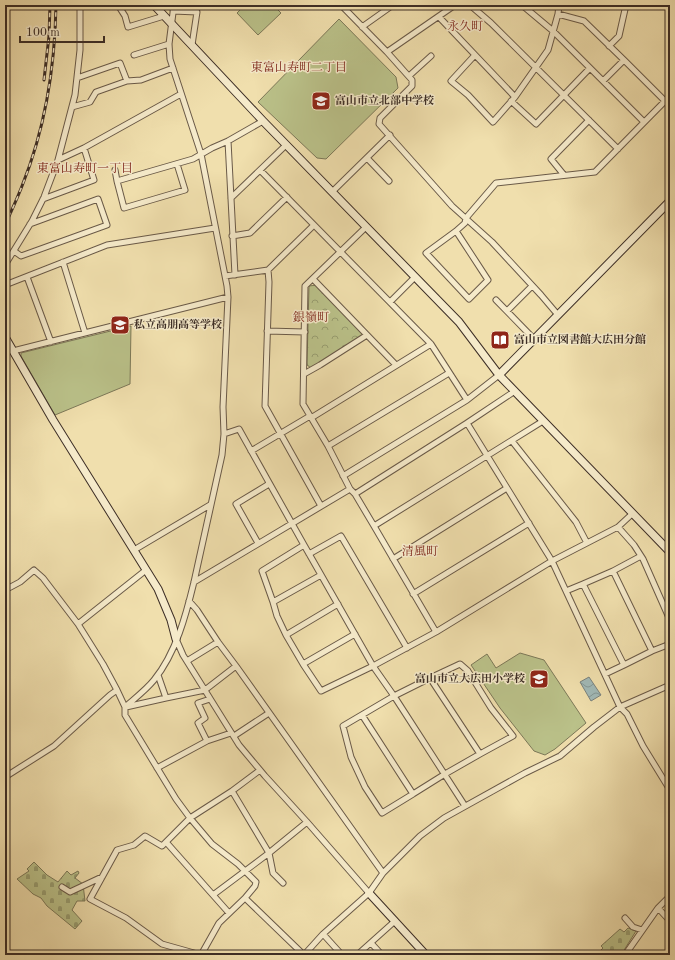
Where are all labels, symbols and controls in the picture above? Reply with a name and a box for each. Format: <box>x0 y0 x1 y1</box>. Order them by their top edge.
scale bar <box>20 18 104 44</box>
district label: 永久町 <box>447 19 483 33</box>
text: 100 m <box>26 27 60 39</box>
district label: 東富山寿町二丁目 <box>251 60 347 74</box>
school or university icon: 富山市立北部中学校 <box>310 90 332 112</box>
place label: 富山市立北部中学校 <box>335 94 434 107</box>
district label: 東富山寿町一丁目 <box>37 161 133 175</box>
district label: 銀嶺町 <box>293 310 329 324</box>
school or university icon: 私立高朋高等学校 <box>109 314 131 336</box>
place label: 私立高朋高等学校 <box>134 318 222 331</box>
library icon: 富山市立図書館大広田分館 <box>489 329 511 351</box>
place label: 富山市立図書館大広田分館 <box>514 333 646 346</box>
district label: 清風町 <box>402 545 438 558</box>
school or university icon: 富山市立大広田小学校 <box>528 668 550 690</box>
place label: 富山市立大広田小学校 <box>415 672 525 685</box>

